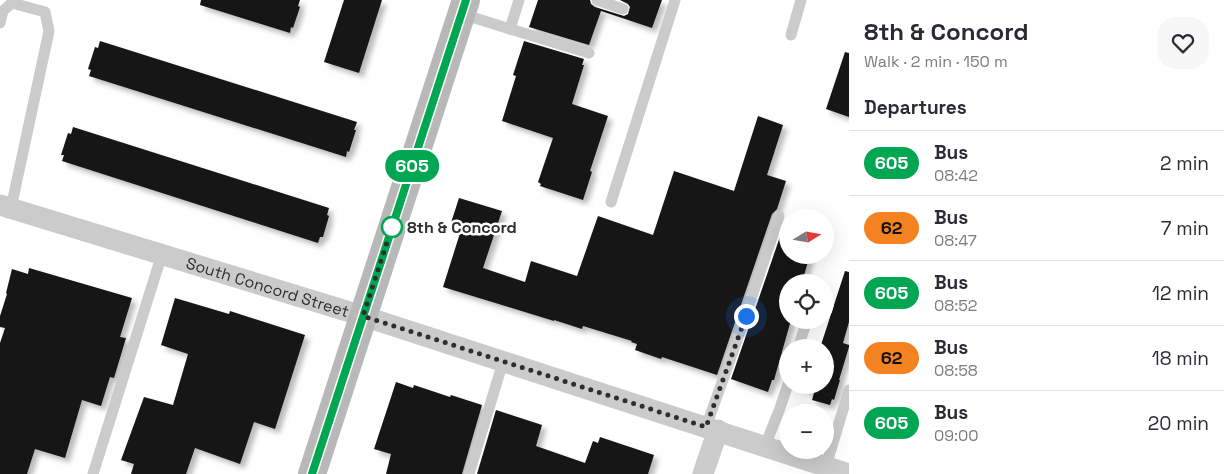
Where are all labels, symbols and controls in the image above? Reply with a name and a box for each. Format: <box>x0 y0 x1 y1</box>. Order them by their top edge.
text: 8th & Concord <box>864 16 1029 47</box>
button: heart <box>1157 17 1209 69</box>
text: Walk · 2 min · 150 m <box>864 51 1008 72</box>
text: Departures <box>864 95 967 120</box>
text: Bus <box>934 140 968 165</box>
line badge: 605 <box>383 150 441 182</box>
text: 605 <box>875 151 908 174</box>
text: 2 min <box>1160 151 1209 176</box>
text: 605 <box>395 154 429 177</box>
text: 08:42 <box>934 165 978 186</box>
text: Bus <box>934 205 968 230</box>
north arrow <box>779 209 834 264</box>
map controls <box>779 209 834 459</box>
marker: 8th & Concord <box>381 216 403 238</box>
text: 62 <box>881 216 902 239</box>
text: 7 min <box>1161 216 1209 241</box>
place label: 8th & Concord <box>407 217 517 238</box>
text: 08:47 <box>934 230 977 251</box>
street label: South Concord Street <box>184 253 352 322</box>
text: Bus <box>934 270 968 295</box>
button: locate <box>779 274 834 329</box>
text: 605 <box>875 281 908 304</box>
text: 12 min <box>1152 281 1209 306</box>
text: 08:52 <box>934 295 977 316</box>
your location <box>734 304 759 329</box>
text: Bus <box>934 335 968 360</box>
button: + <box>779 339 834 394</box>
text: 62 <box>881 346 902 369</box>
text: 18 min <box>1152 346 1209 371</box>
text: 08:58 <box>934 360 978 381</box>
text: Bus <box>934 400 968 425</box>
button: − <box>779 404 834 459</box>
text: 605 <box>875 411 908 434</box>
text: 20 min <box>1148 411 1209 436</box>
text: 09:00 <box>934 425 979 446</box>

